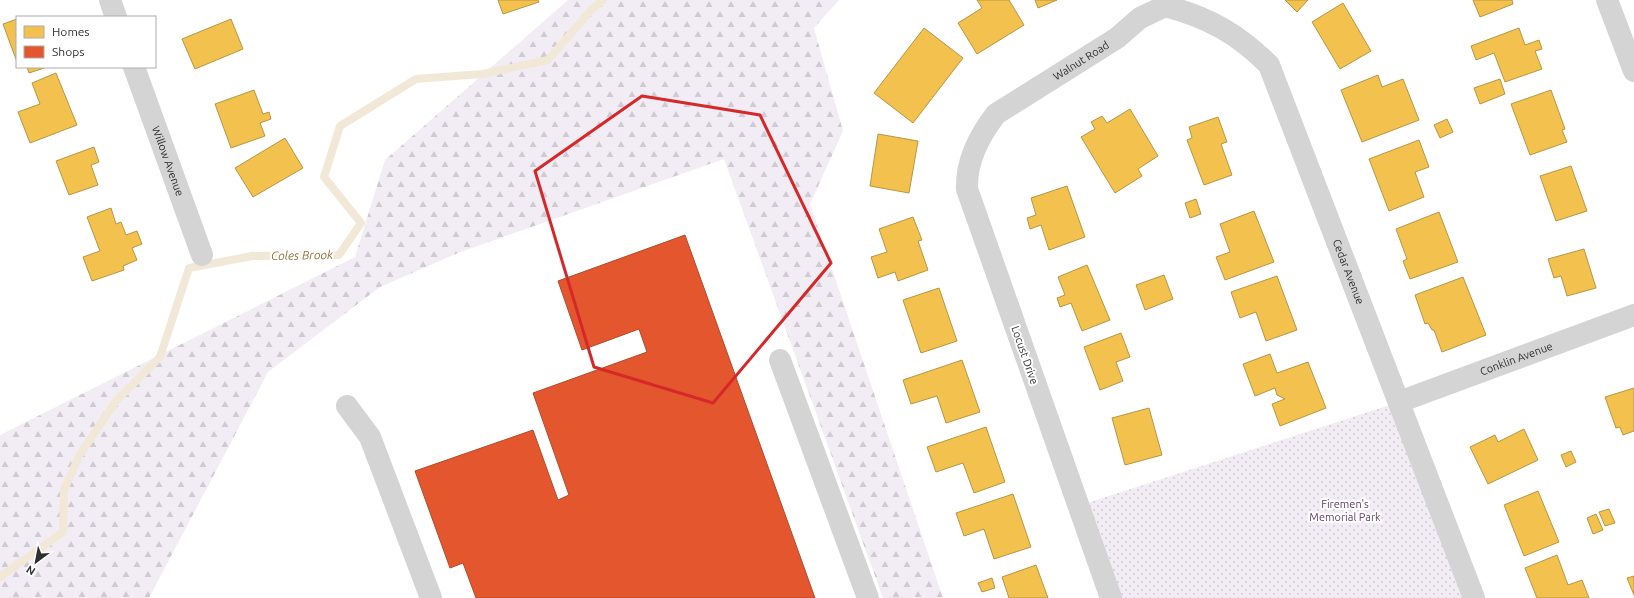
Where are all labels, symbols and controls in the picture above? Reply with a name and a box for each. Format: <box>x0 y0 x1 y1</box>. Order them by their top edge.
legend <box>16 16 156 68</box>
text: Homes <box>52 25 90 38</box>
street label: Walnut Road <box>1051 39 1111 83</box>
text: Shops <box>52 45 84 58</box>
street label: Willow Avenue <box>150 124 186 198</box>
street label: Cedar Avenue <box>1331 238 1366 306</box>
water label: Coles Brook <box>271 248 334 262</box>
street label: Locust Drive <box>1009 324 1041 386</box>
street label: Conklin Avenue <box>1478 340 1554 378</box>
park label: Firemen's Memorial Park <box>1309 498 1381 523</box>
north arrow <box>16 542 56 582</box>
text: N <box>24 563 37 578</box>

